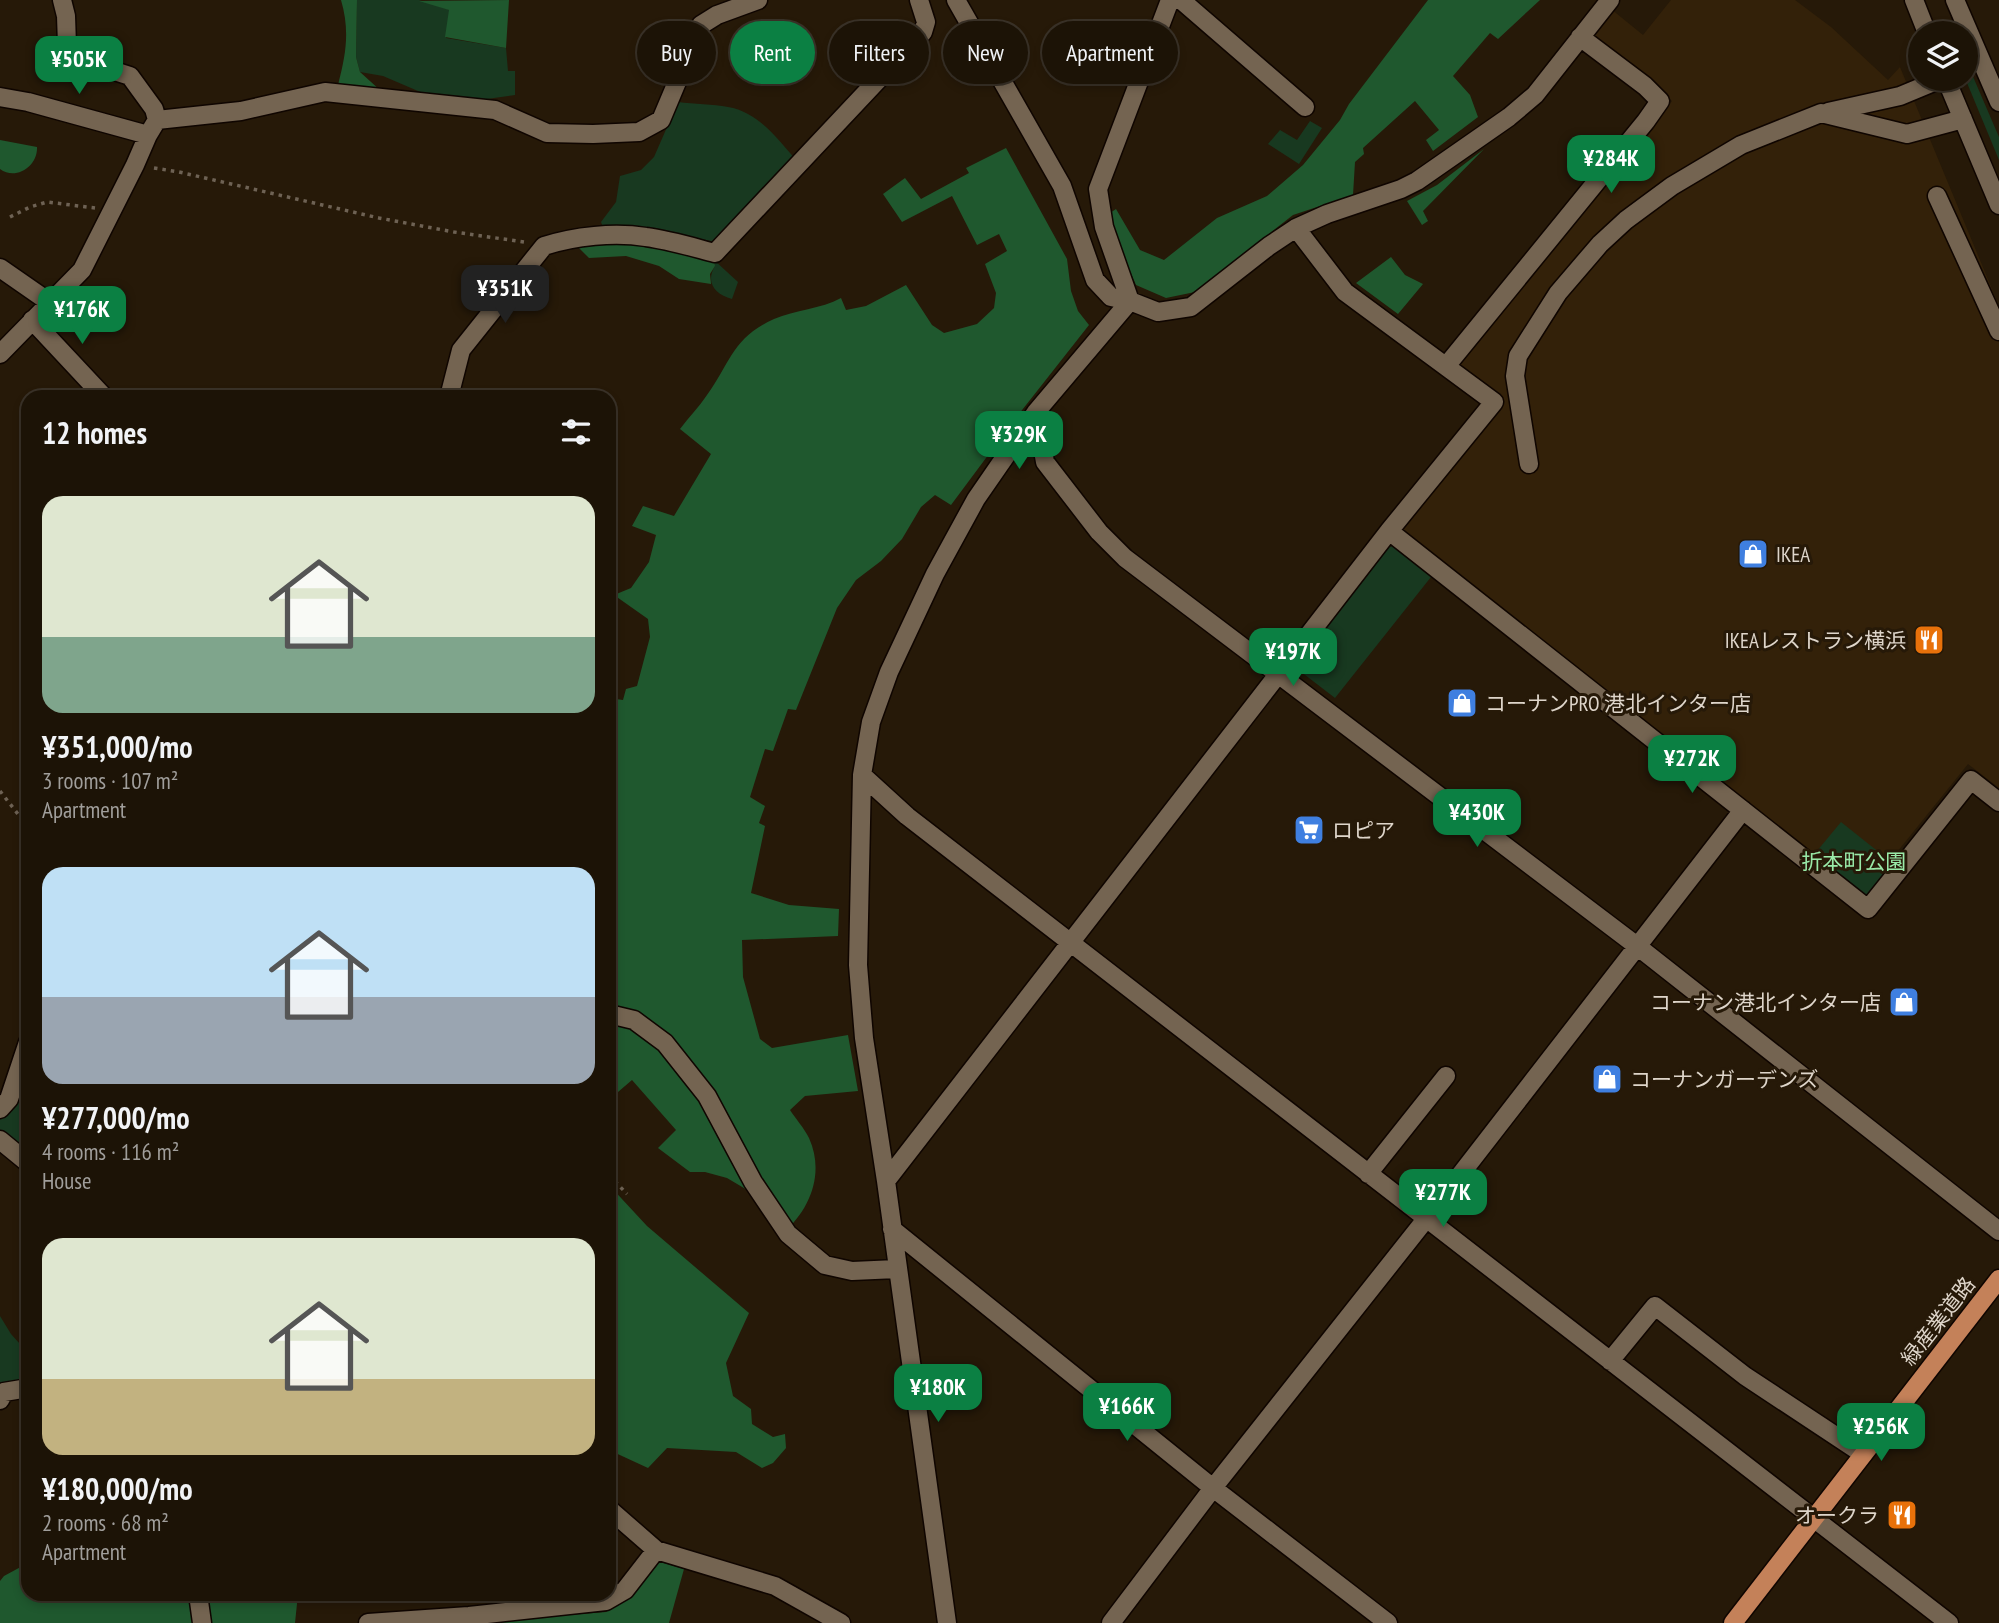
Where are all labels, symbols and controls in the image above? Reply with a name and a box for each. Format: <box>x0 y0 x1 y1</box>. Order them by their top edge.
chip: Buy <box>637 21 716 84</box>
chip: Rent <box>730 21 815 84</box>
chip: Filters <box>829 21 929 84</box>
chip: New <box>943 21 1028 84</box>
chip: Apartment <box>1042 21 1178 84</box>
map controls <box>1908 21 1978 91</box>
button: layers <box>1908 21 1978 91</box>
pin: ¥505K <box>30 36 128 96</box>
text: ¥505K <box>51 44 107 73</box>
pin: ¥284K <box>1562 136 1660 195</box>
text: ¥284K <box>1583 143 1639 172</box>
pin: ¥351K <box>456 266 554 325</box>
text: ¥351K <box>477 273 533 302</box>
pin: ¥176K <box>33 286 131 346</box>
text: ¥176K <box>54 294 110 323</box>
pin: ¥329K <box>970 412 1068 471</box>
text: 12 homes <box>42 413 147 452</box>
icon: filters <box>557 413 595 451</box>
text: ¥329K <box>991 419 1047 448</box>
shop icon: IKEA <box>1736 537 1770 571</box>
icon: home <box>256 541 382 667</box>
place label: IKEA <box>1776 541 1810 568</box>
restaurant icon: IKEAレストラン横浜 <box>1912 623 1946 657</box>
place label: IKEAレストラン横浜 <box>1725 627 1906 654</box>
pin: ¥197K <box>1244 628 1342 688</box>
text: ¥197K <box>1265 636 1321 665</box>
shop icon: コーナンPRO 港北インター店 <box>1445 686 1479 720</box>
place label: コーナンPRO 港北インター店 <box>1485 690 1751 717</box>
text: ¥351,000/mo <box>42 727 193 766</box>
pin: ¥272K <box>1643 736 1741 795</box>
text: ¥272K <box>1664 743 1720 772</box>
text: 3 rooms · 107 m² <box>42 766 178 795</box>
pin: ¥430K <box>1428 790 1526 849</box>
text: Apartment <box>42 795 126 824</box>
text: ¥430K <box>1449 797 1505 826</box>
supermarket icon: ロピア <box>1292 813 1326 847</box>
place label: ロピア <box>1332 817 1395 844</box>
park label: 折本町公園 <box>1802 848 1907 875</box>
icon: home <box>256 912 382 1038</box>
shop icon: コーナン港北インター店 <box>1887 985 1921 1019</box>
place label: コーナン港北インター店 <box>1650 989 1881 1016</box>
shop icon: コーナンガーデンズ <box>1590 1062 1624 1096</box>
place label: コーナンガーデンズ <box>1630 1066 1819 1093</box>
text: ¥277,000/mo <box>42 1098 190 1137</box>
text: 4 rooms · 116 m² <box>42 1137 179 1166</box>
text: House <box>42 1166 92 1195</box>
pin: ¥277K <box>1394 1170 1492 1229</box>
text: ¥277K <box>1415 1177 1471 1206</box>
street label: 緑産業道路 <box>1895 1271 1981 1371</box>
icon: home <box>256 1283 382 1409</box>
pin: ¥180K <box>889 1364 987 1424</box>
text: ¥180K <box>910 1372 966 1401</box>
pin: ¥166K <box>1078 1384 1176 1443</box>
text: ¥166K <box>1099 1391 1155 1420</box>
pin: ¥256K <box>1832 1404 1930 1463</box>
text: ¥256K <box>1853 1411 1909 1440</box>
text: ¥180,000/mo <box>42 1469 193 1508</box>
restaurant icon: オークラ <box>1885 1498 1919 1532</box>
place label: オークラ <box>1795 1502 1879 1529</box>
text: 2 rooms · 68 m² <box>42 1508 169 1537</box>
text: Apartment <box>42 1537 126 1566</box>

